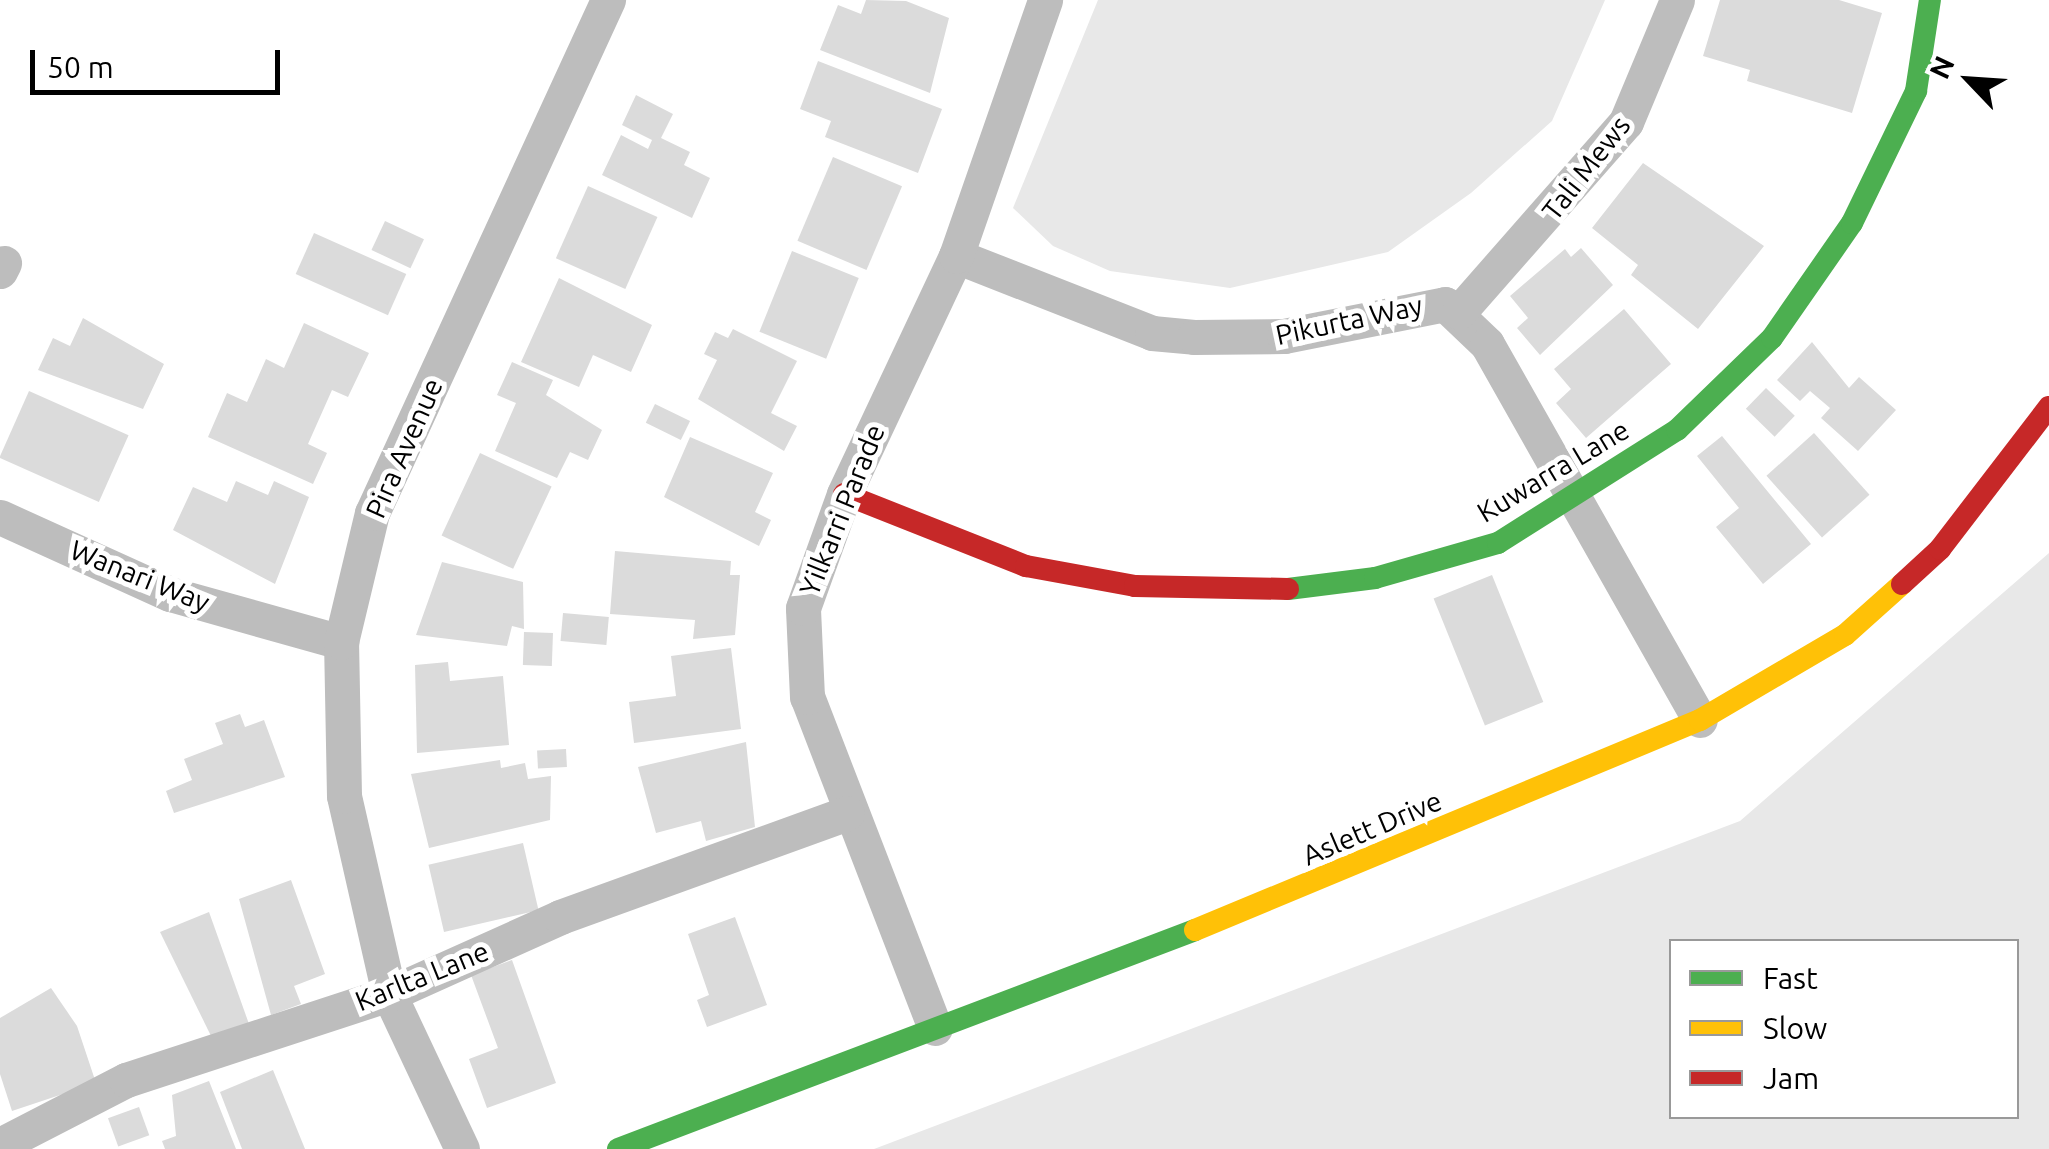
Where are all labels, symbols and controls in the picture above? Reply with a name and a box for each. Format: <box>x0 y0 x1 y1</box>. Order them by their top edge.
scale bar <box>35 30 285 92</box>
north arrow <box>1919 30 2019 130</box>
text: 50 m <box>47 50 114 84</box>
text: N <box>1923 51 1960 83</box>
street label: Tali Mews <box>1535 109 1637 227</box>
street label: Pikurta Way <box>1273 288 1425 352</box>
street label: Pira Avenue <box>358 373 450 523</box>
street label: Kuwarra Lane <box>1471 413 1635 529</box>
street label: Yilkarri Parade <box>792 419 892 601</box>
street label: Wanari Way <box>65 533 215 619</box>
street label: Aslett Drive <box>1297 784 1447 872</box>
street label: Karlta Lane <box>350 934 494 1018</box>
legend <box>1669 939 2019 1119</box>
text: Fast <box>1763 961 1818 995</box>
text: Slow <box>1763 1011 1827 1045</box>
text: Jam <box>1763 1061 1819 1095</box>

